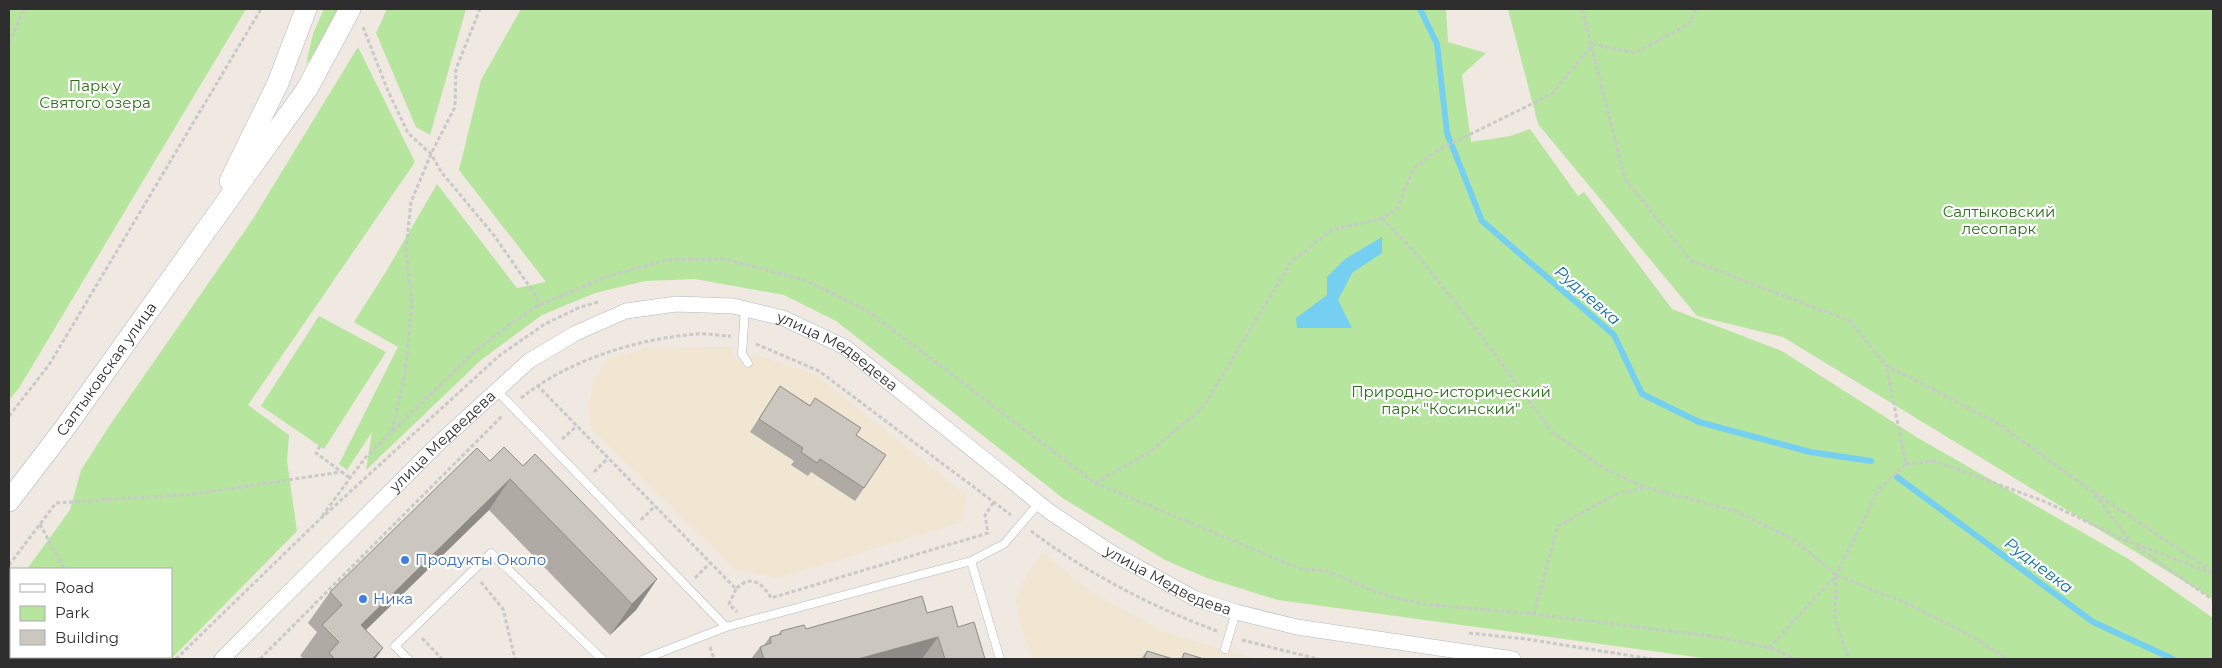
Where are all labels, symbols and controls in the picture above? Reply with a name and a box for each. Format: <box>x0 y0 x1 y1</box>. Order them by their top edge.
park label: Парк у Святого озера <box>39 76 151 112</box>
park label: Салтыковский лесопарк <box>1943 202 2055 238</box>
water label: Рудневка <box>1551 262 1624 329</box>
street label: Салтыковская улица <box>52 298 161 440</box>
street label: улица Медведева <box>774 307 902 395</box>
park label: Природно-исторический парк "Косинский" <box>1351 382 1551 418</box>
street label: улица Медведева <box>385 386 499 497</box>
water label: Рудневка <box>2001 534 2077 597</box>
street label: улица Медведева <box>1101 540 1234 619</box>
place label: Продукты Около <box>415 550 546 569</box>
marker: Продукты Около <box>399 554 411 566</box>
legend <box>10 568 172 658</box>
text: Road <box>55 578 94 597</box>
place label: Ника <box>373 589 413 608</box>
marker: Ника <box>357 593 369 605</box>
text: Park <box>55 603 89 622</box>
text: Building <box>55 628 119 647</box>

